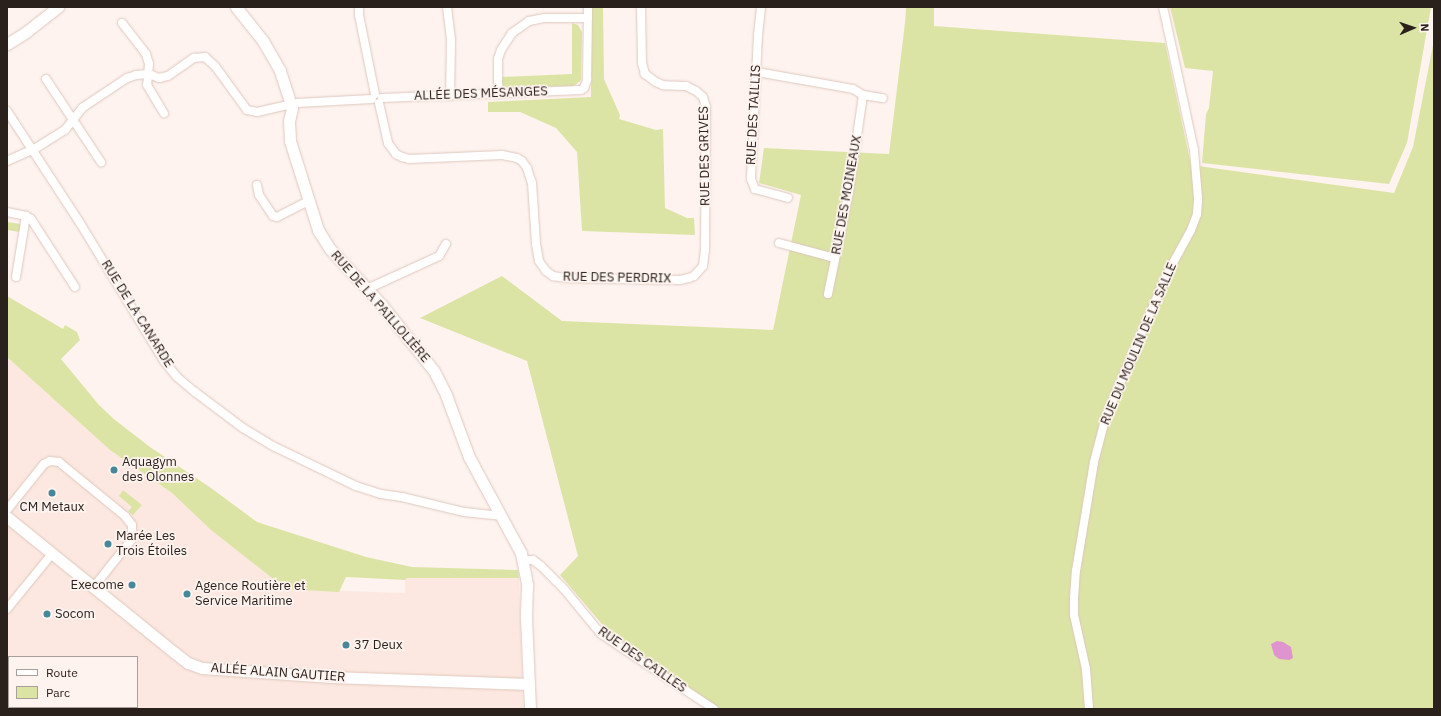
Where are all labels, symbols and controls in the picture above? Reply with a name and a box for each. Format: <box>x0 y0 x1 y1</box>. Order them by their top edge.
north arrow <box>1393 8 1433 48</box>
text: N <box>1418 23 1432 32</box>
street label: RUE DES TAILLIS <box>744 64 764 166</box>
street label: ALLÉE DES MÉSANGES <box>414 84 548 104</box>
street label: RUE DES GRIVES <box>696 106 714 206</box>
street label: RUE DES MOINEAUX <box>829 134 865 256</box>
street label: RUE DE LA PAILLOLIÈRE <box>327 248 433 366</box>
street label: RUE DE LA CANARDE <box>98 257 176 371</box>
street label: RUE DU MOULIN DE LA SALLE <box>1098 261 1180 427</box>
street label: RUE DES PERDRIX <box>563 269 671 287</box>
place label: Aquagym des Olonnes <box>122 455 194 486</box>
marker: Aquagym des Olonnes <box>109 465 119 475</box>
marker: CM Metaux <box>47 488 57 498</box>
place label: CM Metaux <box>20 499 84 515</box>
place label: Marée Les Trois Étoiles <box>116 529 187 560</box>
marker: Marée Les Trois Étoiles <box>103 539 113 549</box>
place label: Execome <box>71 577 124 593</box>
place label: Agence Routière et Service Maritime <box>195 579 306 610</box>
marker: Execome <box>127 580 137 590</box>
marker: Agence Routière et Service Maritime <box>182 589 192 599</box>
place label: Socom <box>55 606 95 622</box>
marker: Socom <box>42 609 52 619</box>
street label: RUE DES CAILLES <box>595 624 689 696</box>
place label: 37 Deux <box>354 637 403 653</box>
marker: 37 Deux <box>341 640 351 650</box>
legend <box>8 656 138 708</box>
street label: ALLÉE ALAIN GAUTIER <box>210 661 346 685</box>
text: Route <box>46 665 78 680</box>
text: Parc <box>46 685 70 700</box>

